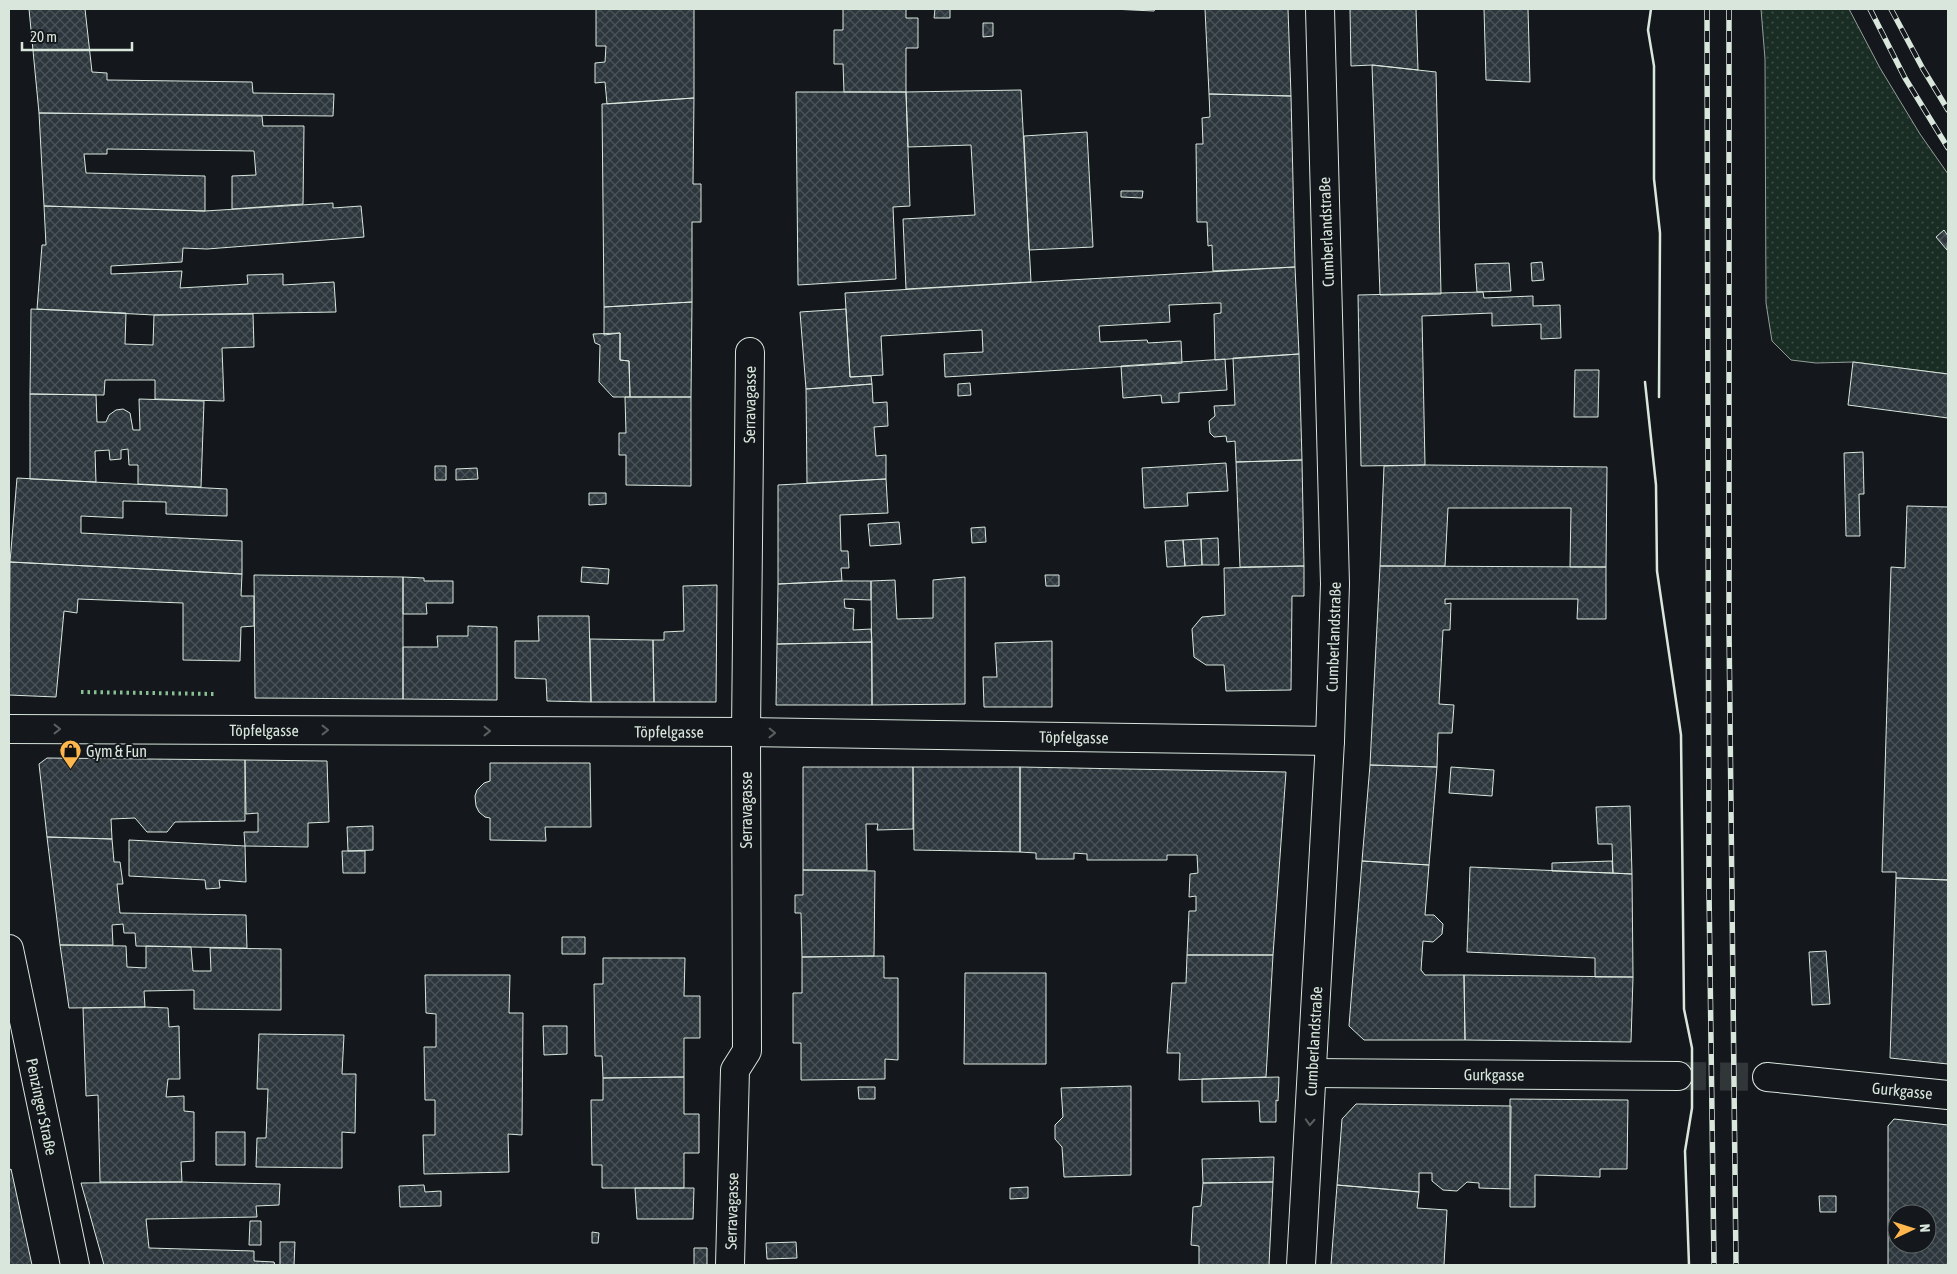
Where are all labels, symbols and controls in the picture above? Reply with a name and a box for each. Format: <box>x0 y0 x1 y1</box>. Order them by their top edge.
scale bar <box>22 20 132 52</box>
text: 20 m <box>30 28 57 45</box>
street label: Cumberlandstraße <box>1315 177 1337 287</box>
street label: Serravagasse <box>740 366 760 443</box>
street label: Cumberlandstraße <box>1323 582 1344 692</box>
street label: Töpfelgasse <box>229 721 299 740</box>
street label: Töpfelgasse <box>634 723 704 742</box>
one-way arrow <box>54 724 62 734</box>
one-way arrow <box>322 725 329 735</box>
one-way arrow <box>484 726 492 736</box>
one-way arrow <box>769 728 777 738</box>
street label: Töpfelgasse <box>1039 728 1109 747</box>
shop icon: Gym & Fun <box>58 739 82 770</box>
place label: Gym & Fun <box>86 742 147 761</box>
street label: Serravagasse <box>737 772 756 848</box>
street label: Cumberlandstraße <box>1301 986 1325 1097</box>
street label: Penzinger Straße <box>23 1056 61 1157</box>
street label: Gurkgasse <box>1464 1065 1524 1085</box>
street label: Gurkgasse <box>1871 1079 1933 1102</box>
one-way arrow <box>1304 1118 1315 1126</box>
street label: Serravagasse <box>721 1172 742 1250</box>
north arrow <box>1887 1204 1937 1254</box>
text: N <box>1917 1223 1933 1233</box>

